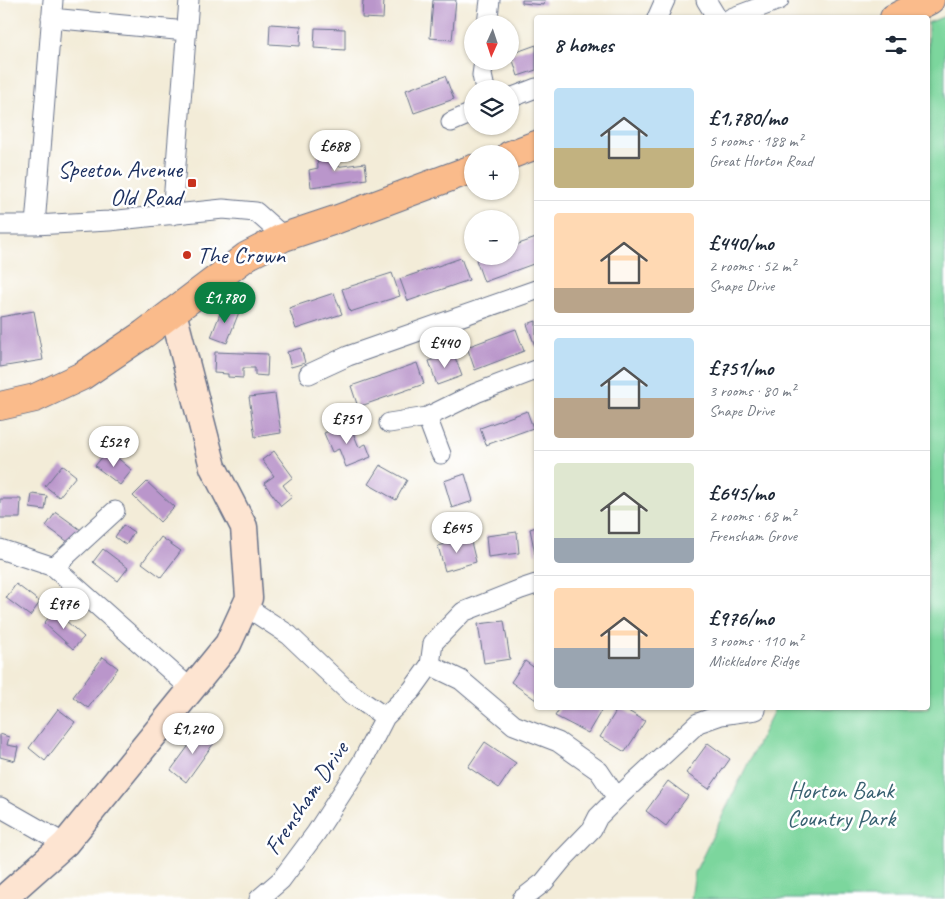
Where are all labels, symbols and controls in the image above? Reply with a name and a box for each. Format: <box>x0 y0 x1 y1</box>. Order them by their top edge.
north arrow <box>464 15 519 70</box>
map controls <box>464 15 519 265</box>
icon: filters <box>882 31 910 59</box>
text: 8 homes <box>554 32 613 58</box>
button: layers <box>464 80 519 135</box>
text: £1,780/mo <box>709 105 787 131</box>
icon: home <box>594 108 654 168</box>
pin: £688 <box>305 130 365 172</box>
text: 5 rooms · 188 m² <box>709 131 803 151</box>
text: £688 <box>320 136 350 156</box>
button: + <box>464 145 519 200</box>
text: Great Horton Road <box>709 151 813 171</box>
place label: Speeton Avenue Old Road <box>57 154 186 212</box>
marker: Speeton Avenue Old Road <box>186 177 198 189</box>
button: − <box>464 210 519 265</box>
text: £440/mo <box>709 230 774 256</box>
icon: home <box>594 233 654 293</box>
place label: The Crown <box>197 240 286 270</box>
marker: The Crown <box>181 249 193 261</box>
text: 2 rooms · 52 m² <box>709 256 795 276</box>
text: Snape Drive <box>709 276 774 296</box>
pin: £1,780 <box>184 282 266 324</box>
text: £1,780 <box>205 288 245 308</box>
pin: £440 <box>415 326 475 369</box>
text: £440 <box>431 333 459 353</box>
text: £751/mo <box>709 355 773 381</box>
icon: home <box>594 358 654 418</box>
text: 3 rooms · 80 m² <box>709 381 795 401</box>
text: Snape Drive <box>709 401 774 421</box>
pin: £751 <box>317 402 377 445</box>
text: £751 <box>333 409 361 429</box>
pin: £529 <box>84 426 144 468</box>
text: £529 <box>100 432 128 452</box>
text: £645/mo <box>709 480 774 506</box>
icon: home <box>594 483 654 543</box>
text: 2 rooms · 68 m² <box>709 506 795 526</box>
pin: £645 <box>427 512 487 554</box>
text: £645 <box>443 518 471 538</box>
text: Frensham Grove <box>709 526 797 546</box>
pin: £976 <box>34 588 94 630</box>
text: £976 <box>50 594 78 614</box>
text: £976/mo <box>709 605 774 631</box>
icon: home <box>594 608 654 668</box>
text: 3 rooms · 110 m² <box>709 631 803 651</box>
text: Mickledore Ridge <box>709 651 799 671</box>
pin: £1,240 <box>152 712 234 755</box>
text: £1,240 <box>173 719 213 739</box>
street label: Frensham Drive <box>257 734 356 860</box>
park label: Horton Bank Country Park <box>787 775 897 833</box>

